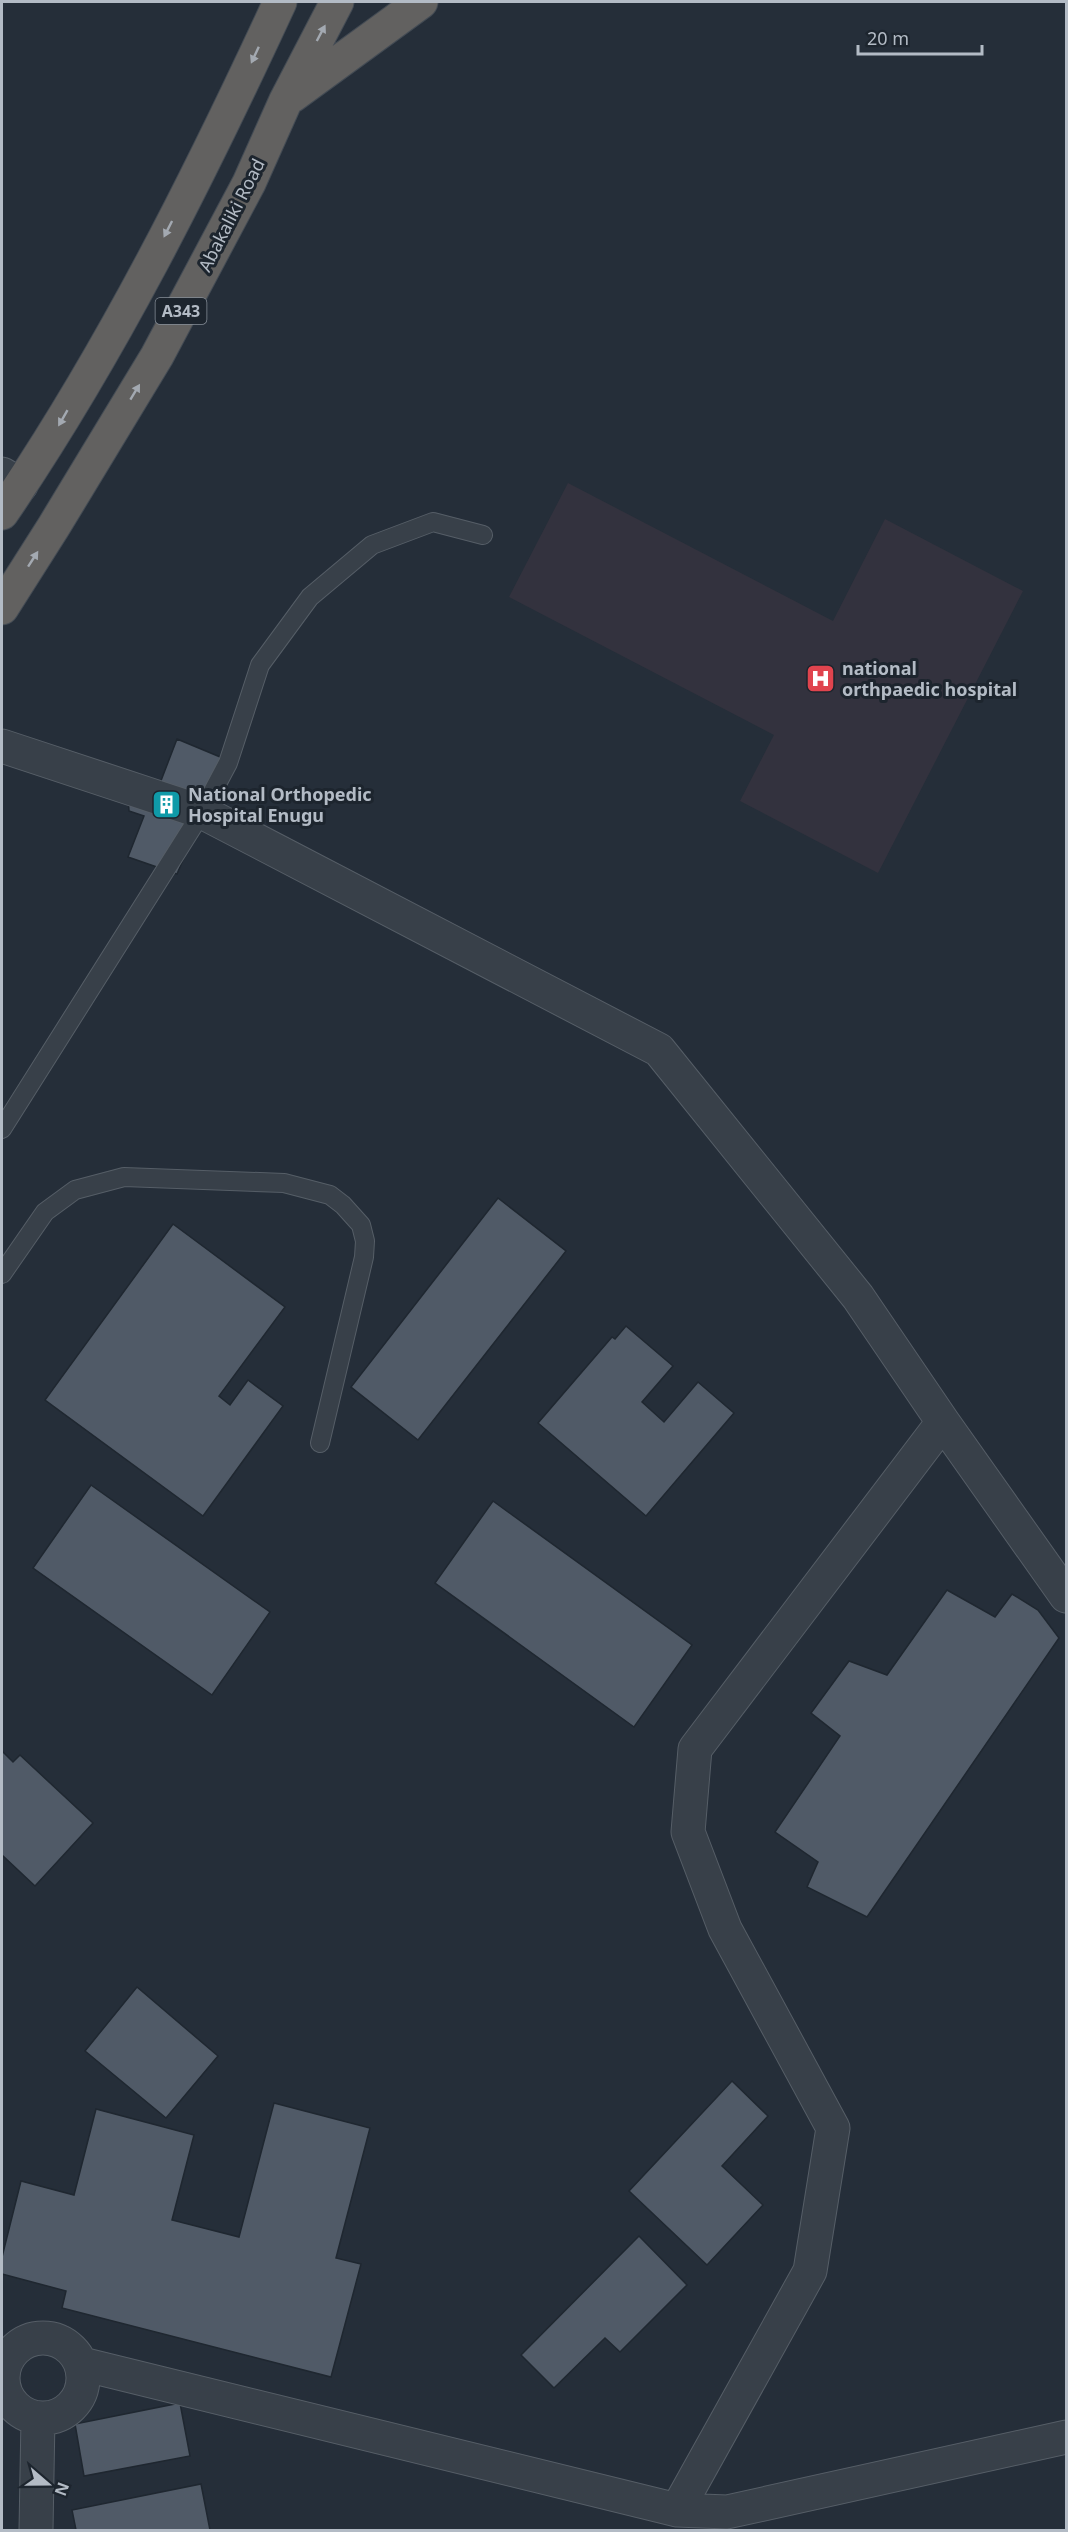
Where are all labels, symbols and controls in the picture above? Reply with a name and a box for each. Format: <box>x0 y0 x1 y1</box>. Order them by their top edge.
scale bar <box>858 18 982 56</box>
one-way arrow <box>316 24 326 41</box>
text: 20 m <box>867 26 909 50</box>
one-way arrow <box>250 46 260 64</box>
street label: Abakaliki Road <box>192 154 270 276</box>
one-way arrow <box>163 221 173 238</box>
road number: A343 <box>156 298 207 324</box>
one-way arrow <box>129 384 140 400</box>
one-way arrow <box>58 410 68 427</box>
one-way arrow <box>27 551 39 567</box>
place label: national orthpaedic hospital <box>842 656 1017 701</box>
hospital icon: national orthpaedic hospital <box>805 662 837 694</box>
place label: National Orthopedic Hospital Enugu <box>188 782 372 827</box>
building icon: National Orthopedic Hospital Enugu <box>151 788 183 820</box>
north arrow <box>18 2454 78 2514</box>
text: N <box>50 2479 75 2499</box>

